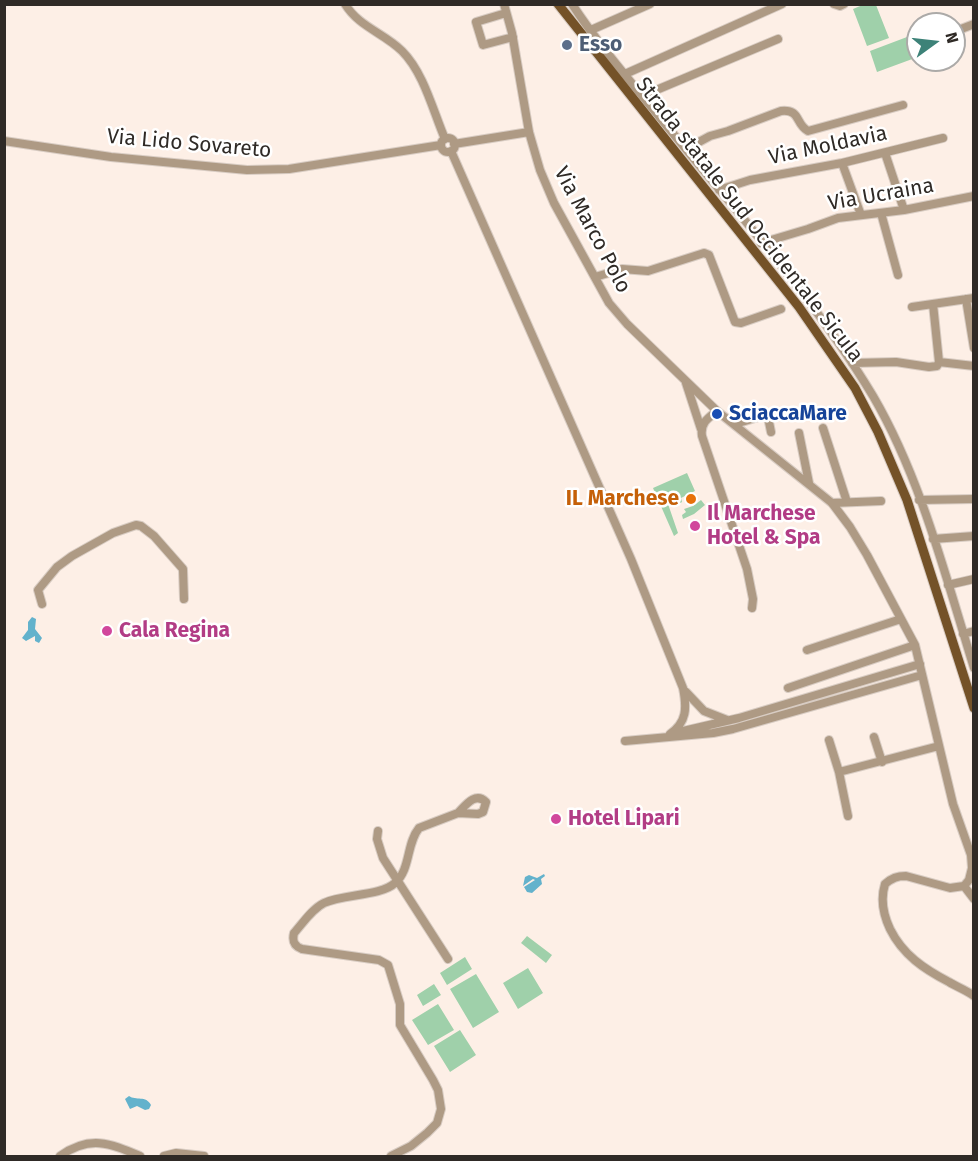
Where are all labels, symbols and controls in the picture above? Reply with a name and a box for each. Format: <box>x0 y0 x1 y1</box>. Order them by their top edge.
north arrow <box>906 12 966 72</box>
text: N <box>941 30 962 45</box>
place label: Esso <box>579 32 622 58</box>
marker: Esso <box>560 38 574 52</box>
street label: Strada statale Sud Occidentale Sicula <box>630 73 868 367</box>
street label: Via Moldavia <box>766 121 890 171</box>
street label: Via Lido Sovareto <box>106 124 272 164</box>
street label: Via Marco Polo <box>548 163 636 297</box>
street label: Via Ucraina <box>826 173 936 217</box>
place label: SciaccaMare <box>729 401 847 427</box>
marker: SciaccaMare <box>710 407 724 421</box>
place label: IL Marchese <box>566 486 679 512</box>
marker: IL Marchese <box>684 492 698 506</box>
place label: Il Marchese Hotel & Spa <box>707 501 821 551</box>
marker: Il Marchese Hotel & Spa <box>688 519 702 533</box>
place label: Cala Regina <box>119 618 230 644</box>
marker: Cala Regina <box>100 624 114 638</box>
place label: Hotel Lipari <box>568 806 680 832</box>
marker: Hotel Lipari <box>549 812 563 826</box>

